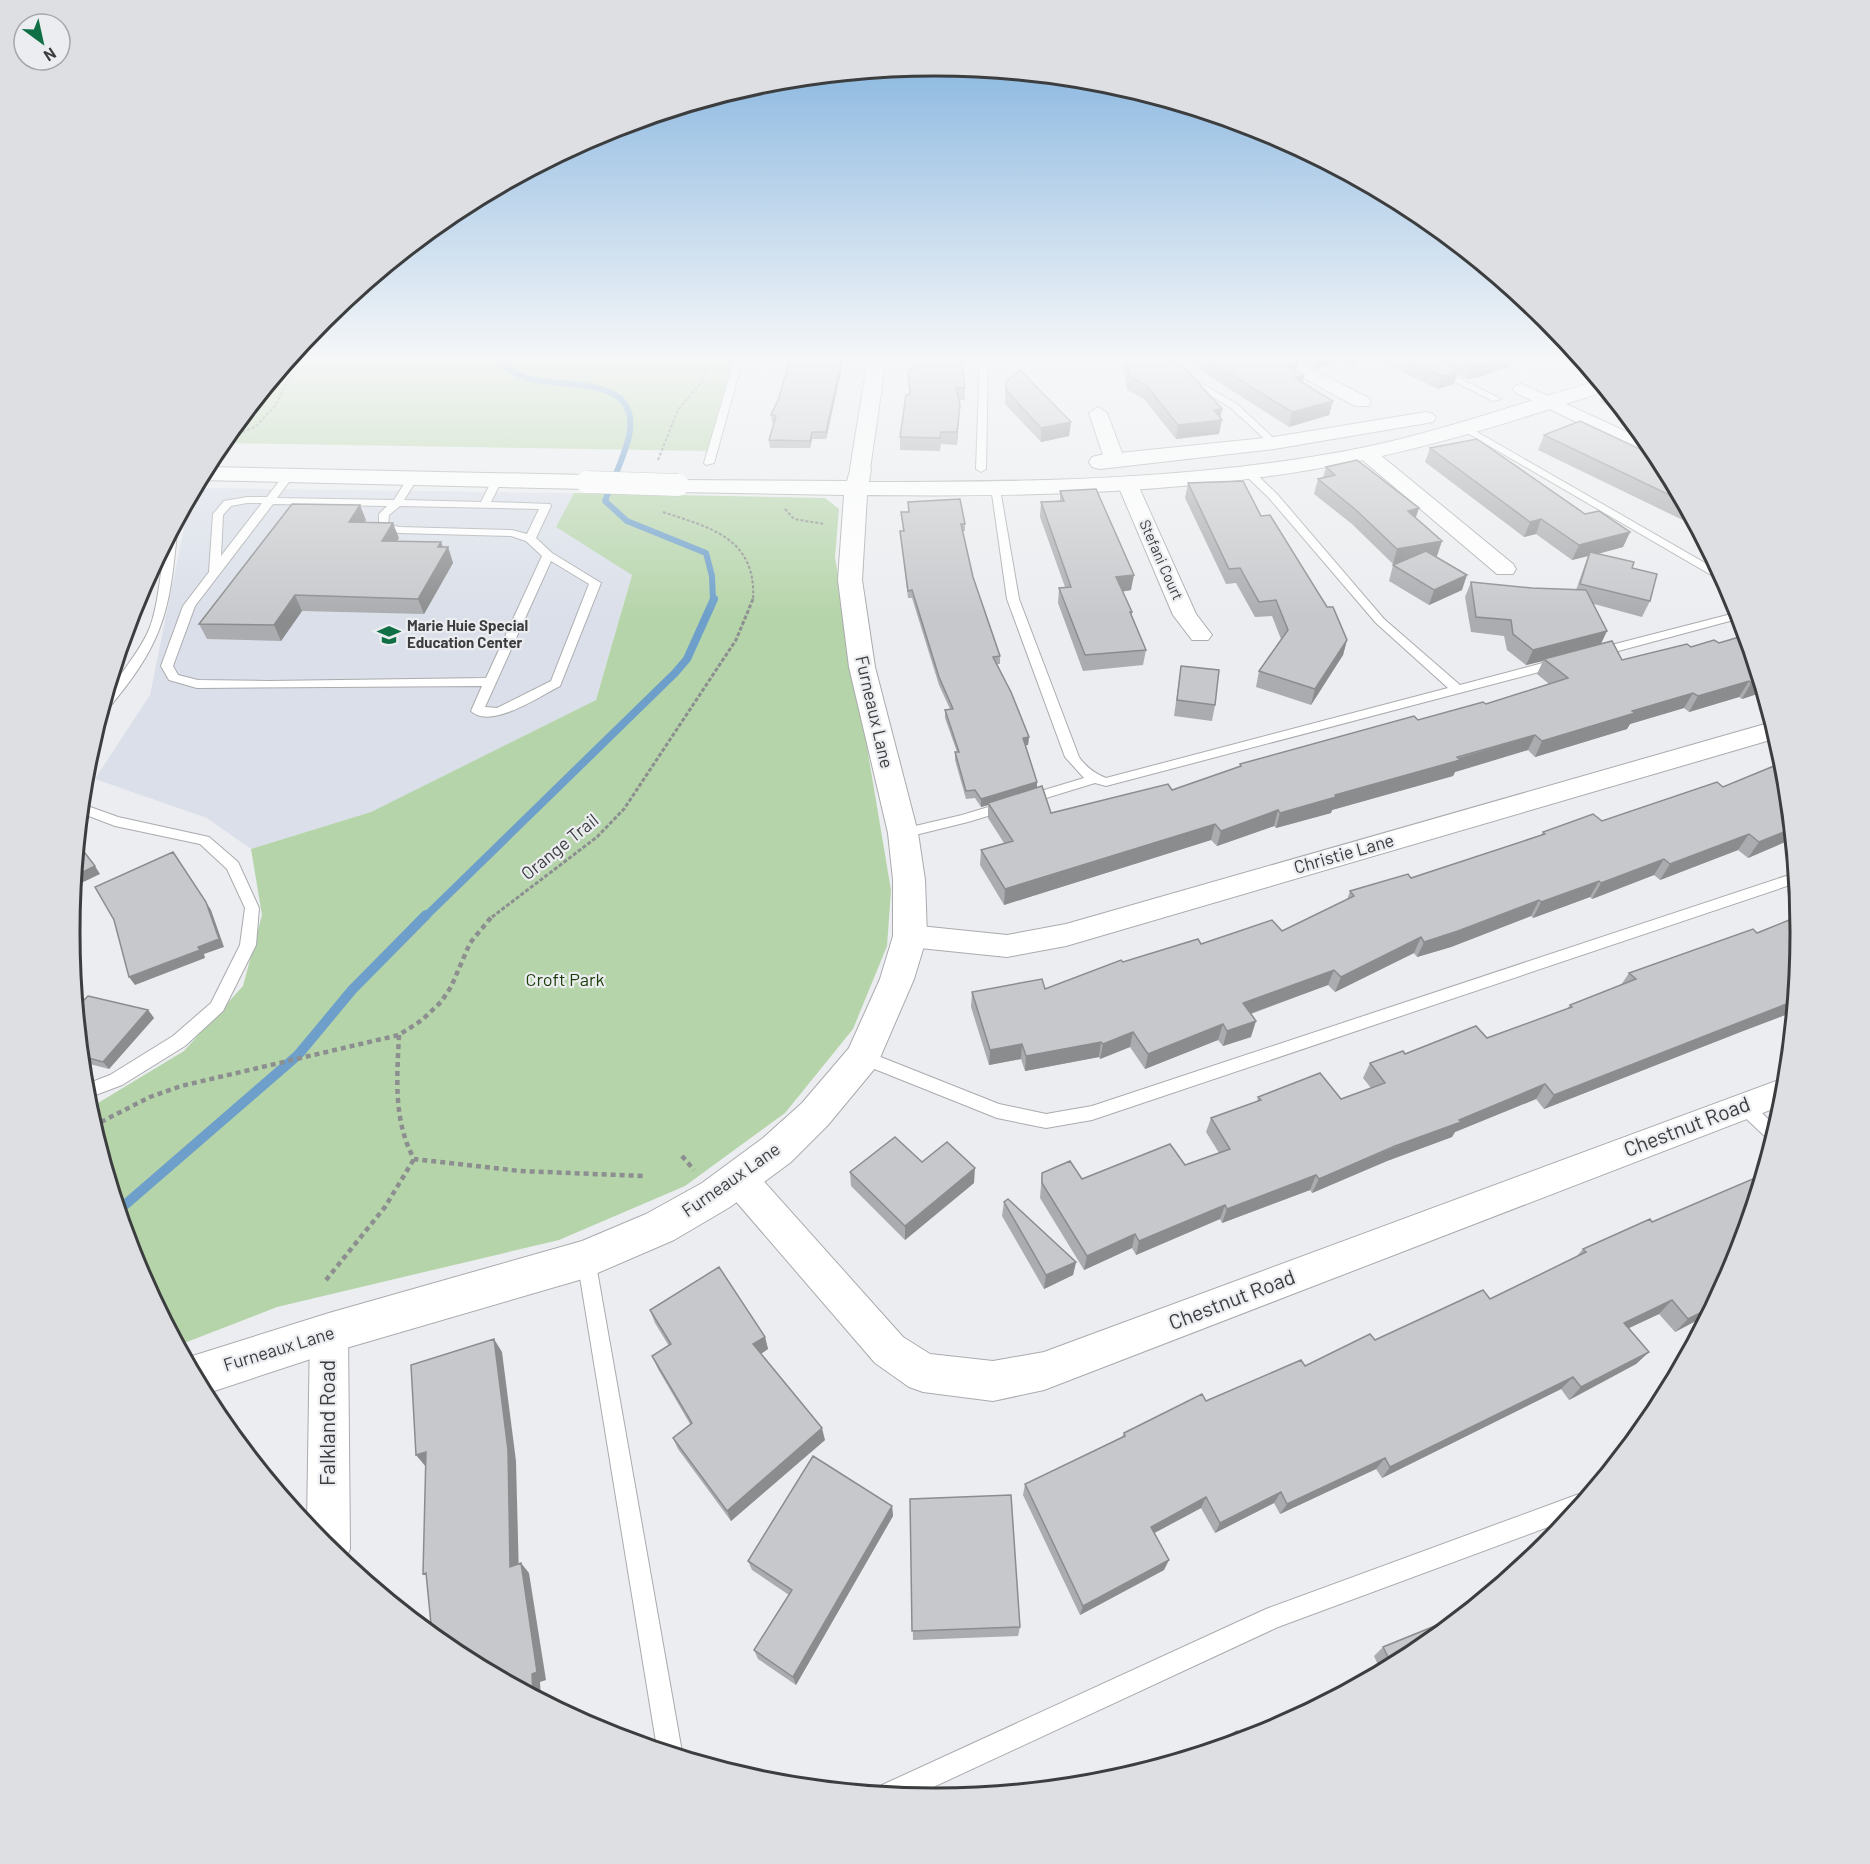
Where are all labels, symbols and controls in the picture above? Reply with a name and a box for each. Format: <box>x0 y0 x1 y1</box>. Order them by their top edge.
north arrow <box>12 12 72 72</box>
text: N <box>41 44 60 66</box>
street label: Stefani Court <box>1136 517 1188 603</box>
place label: Marie Huie Special Education Center <box>407 616 528 651</box>
school or university icon: Marie Huie Special Education Center <box>376 622 402 648</box>
street label: Furneaux Lane <box>851 653 899 770</box>
street label: Orange Trail <box>516 808 602 884</box>
street label: Christie Lane <box>1291 828 1396 878</box>
park label: Croft Park <box>525 968 605 990</box>
street label: Chestnut Road <box>1620 1090 1753 1161</box>
street label: Furneaux Lane <box>677 1137 784 1221</box>
street label: Chestnut Road <box>1165 1263 1298 1334</box>
street label: Furneaux Lane <box>221 1321 337 1375</box>
street label: Falkland Road <box>314 1360 339 1486</box>

